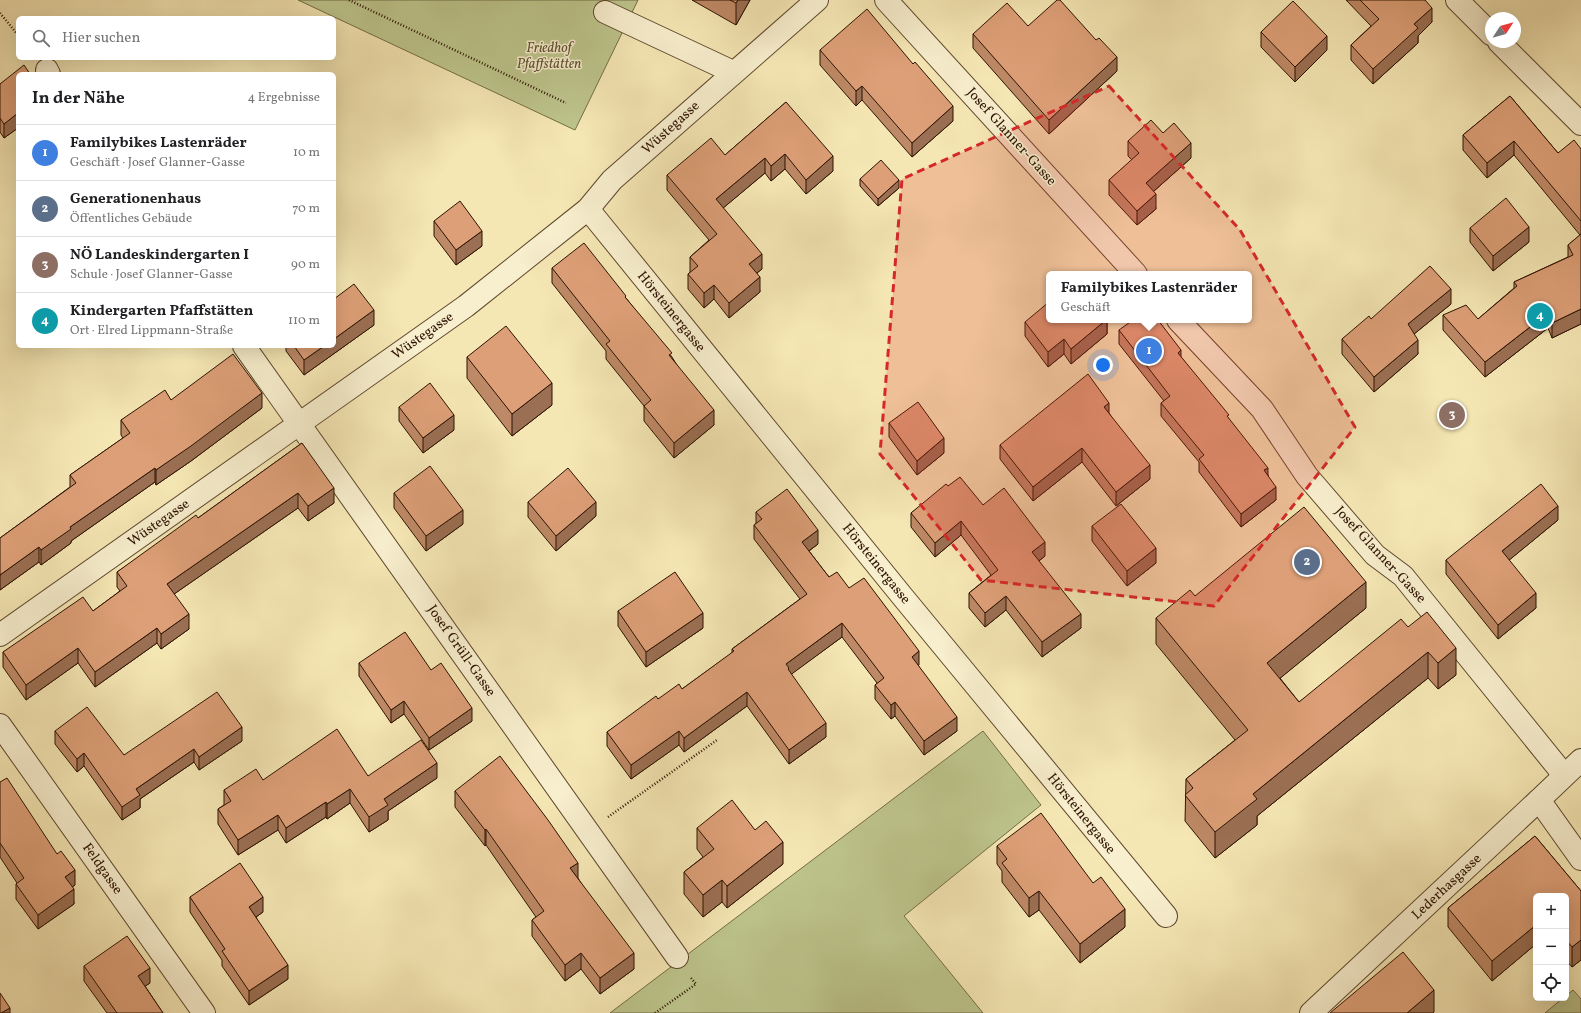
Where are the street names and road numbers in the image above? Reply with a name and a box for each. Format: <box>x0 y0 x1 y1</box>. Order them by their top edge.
street label: Josef Glanner-Gasse <box>962 84 1061 191</box>
street label: Wüstegasse <box>638 97 704 159</box>
street label: Hörsteinergasse <box>632 268 710 357</box>
street label: Wüstegasse <box>388 307 458 364</box>
street label: Wüstegasse <box>124 494 194 551</box>
street label: Josef Glanner-Gasse <box>1330 502 1430 608</box>
street label: Hörsteinergasse <box>837 520 915 609</box>
street label: Josef Grüll-Gasse <box>422 601 500 701</box>
street label: Hörsteinergasse <box>1042 770 1120 859</box>
street label: Feldgasse <box>77 840 127 899</box>
street label: Lederhasgasse <box>1408 849 1486 924</box>

